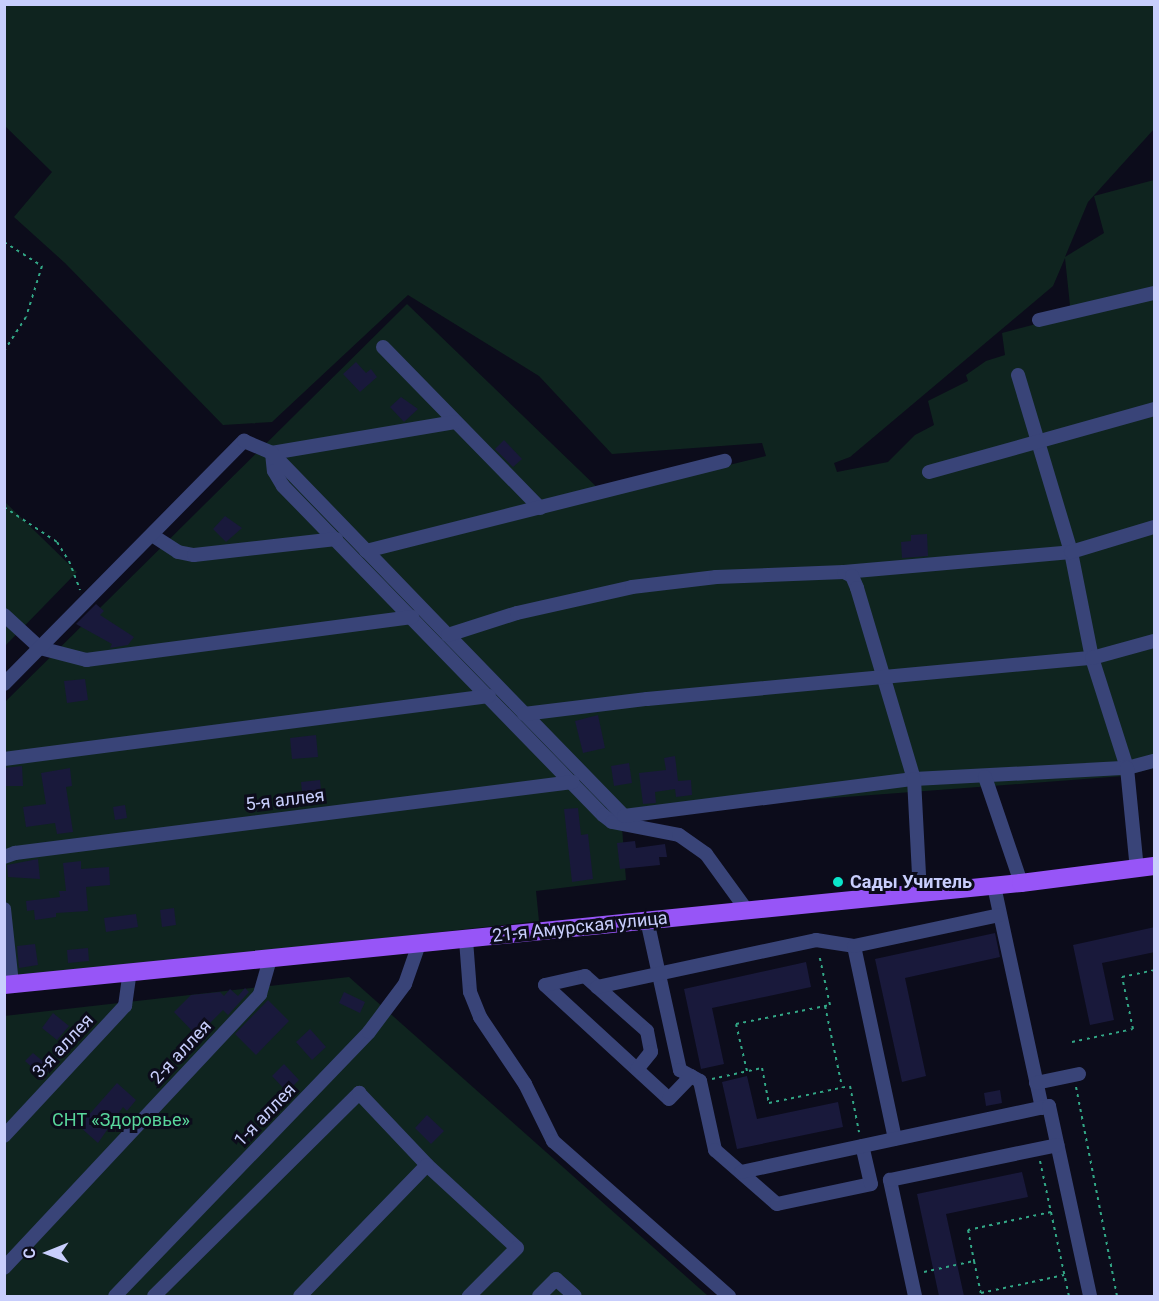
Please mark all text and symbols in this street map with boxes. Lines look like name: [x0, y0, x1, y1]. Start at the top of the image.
street label: 5-я аллея: [244, 784, 326, 816]
place label: Сады Учитель: [850, 871, 972, 893]
marker: Сады Учитель: [831, 875, 845, 889]
street label: 21-я Амурская улица: [491, 907, 669, 947]
street label: 3-я аллея: [28, 1010, 98, 1082]
street label: 2-я аллея: [146, 1016, 216, 1088]
street label: 1-я аллея: [230, 1079, 300, 1151]
park label: СНТ «Здоровье»: [52, 1109, 190, 1131]
north arrow: [18, 1223, 78, 1283]
text: С: [20, 1248, 39, 1259]

